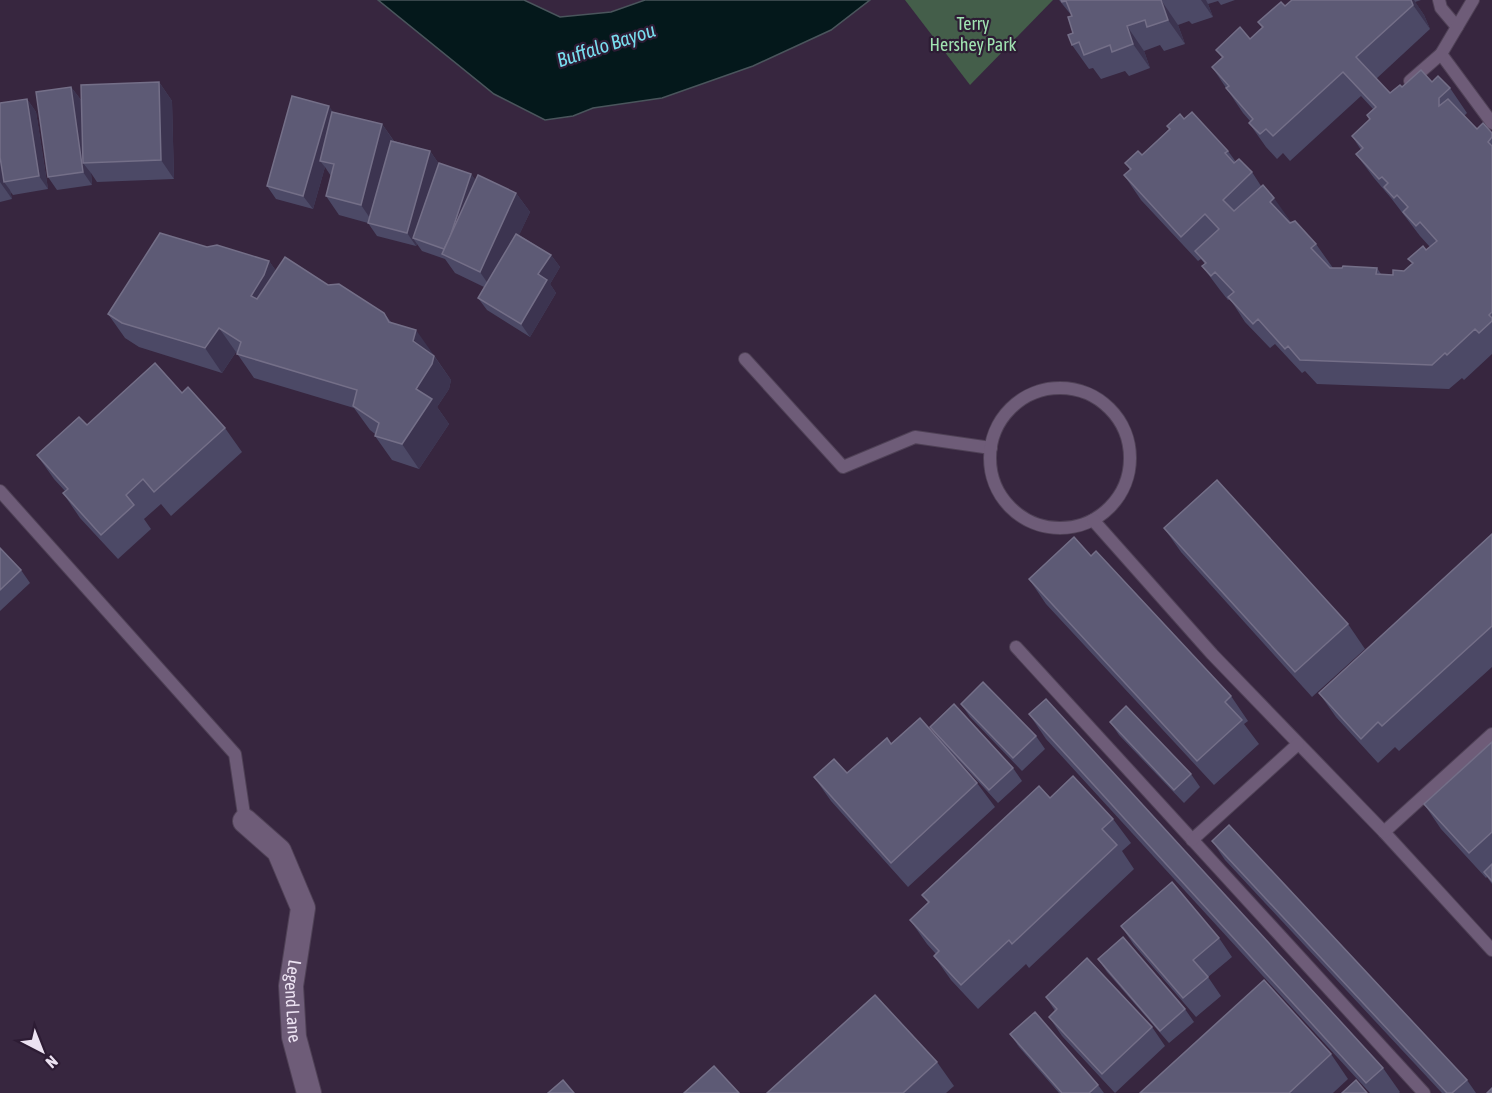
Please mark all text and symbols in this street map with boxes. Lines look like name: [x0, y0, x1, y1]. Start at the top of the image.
park label: Terry Hershey Park: [930, 13, 1017, 55]
water label: Buffalo Bayou: [554, 18, 658, 71]
street label: Legend Lane: [281, 958, 306, 1045]
north arrow: [12, 1021, 72, 1081]
text: N: [43, 1052, 62, 1072]

